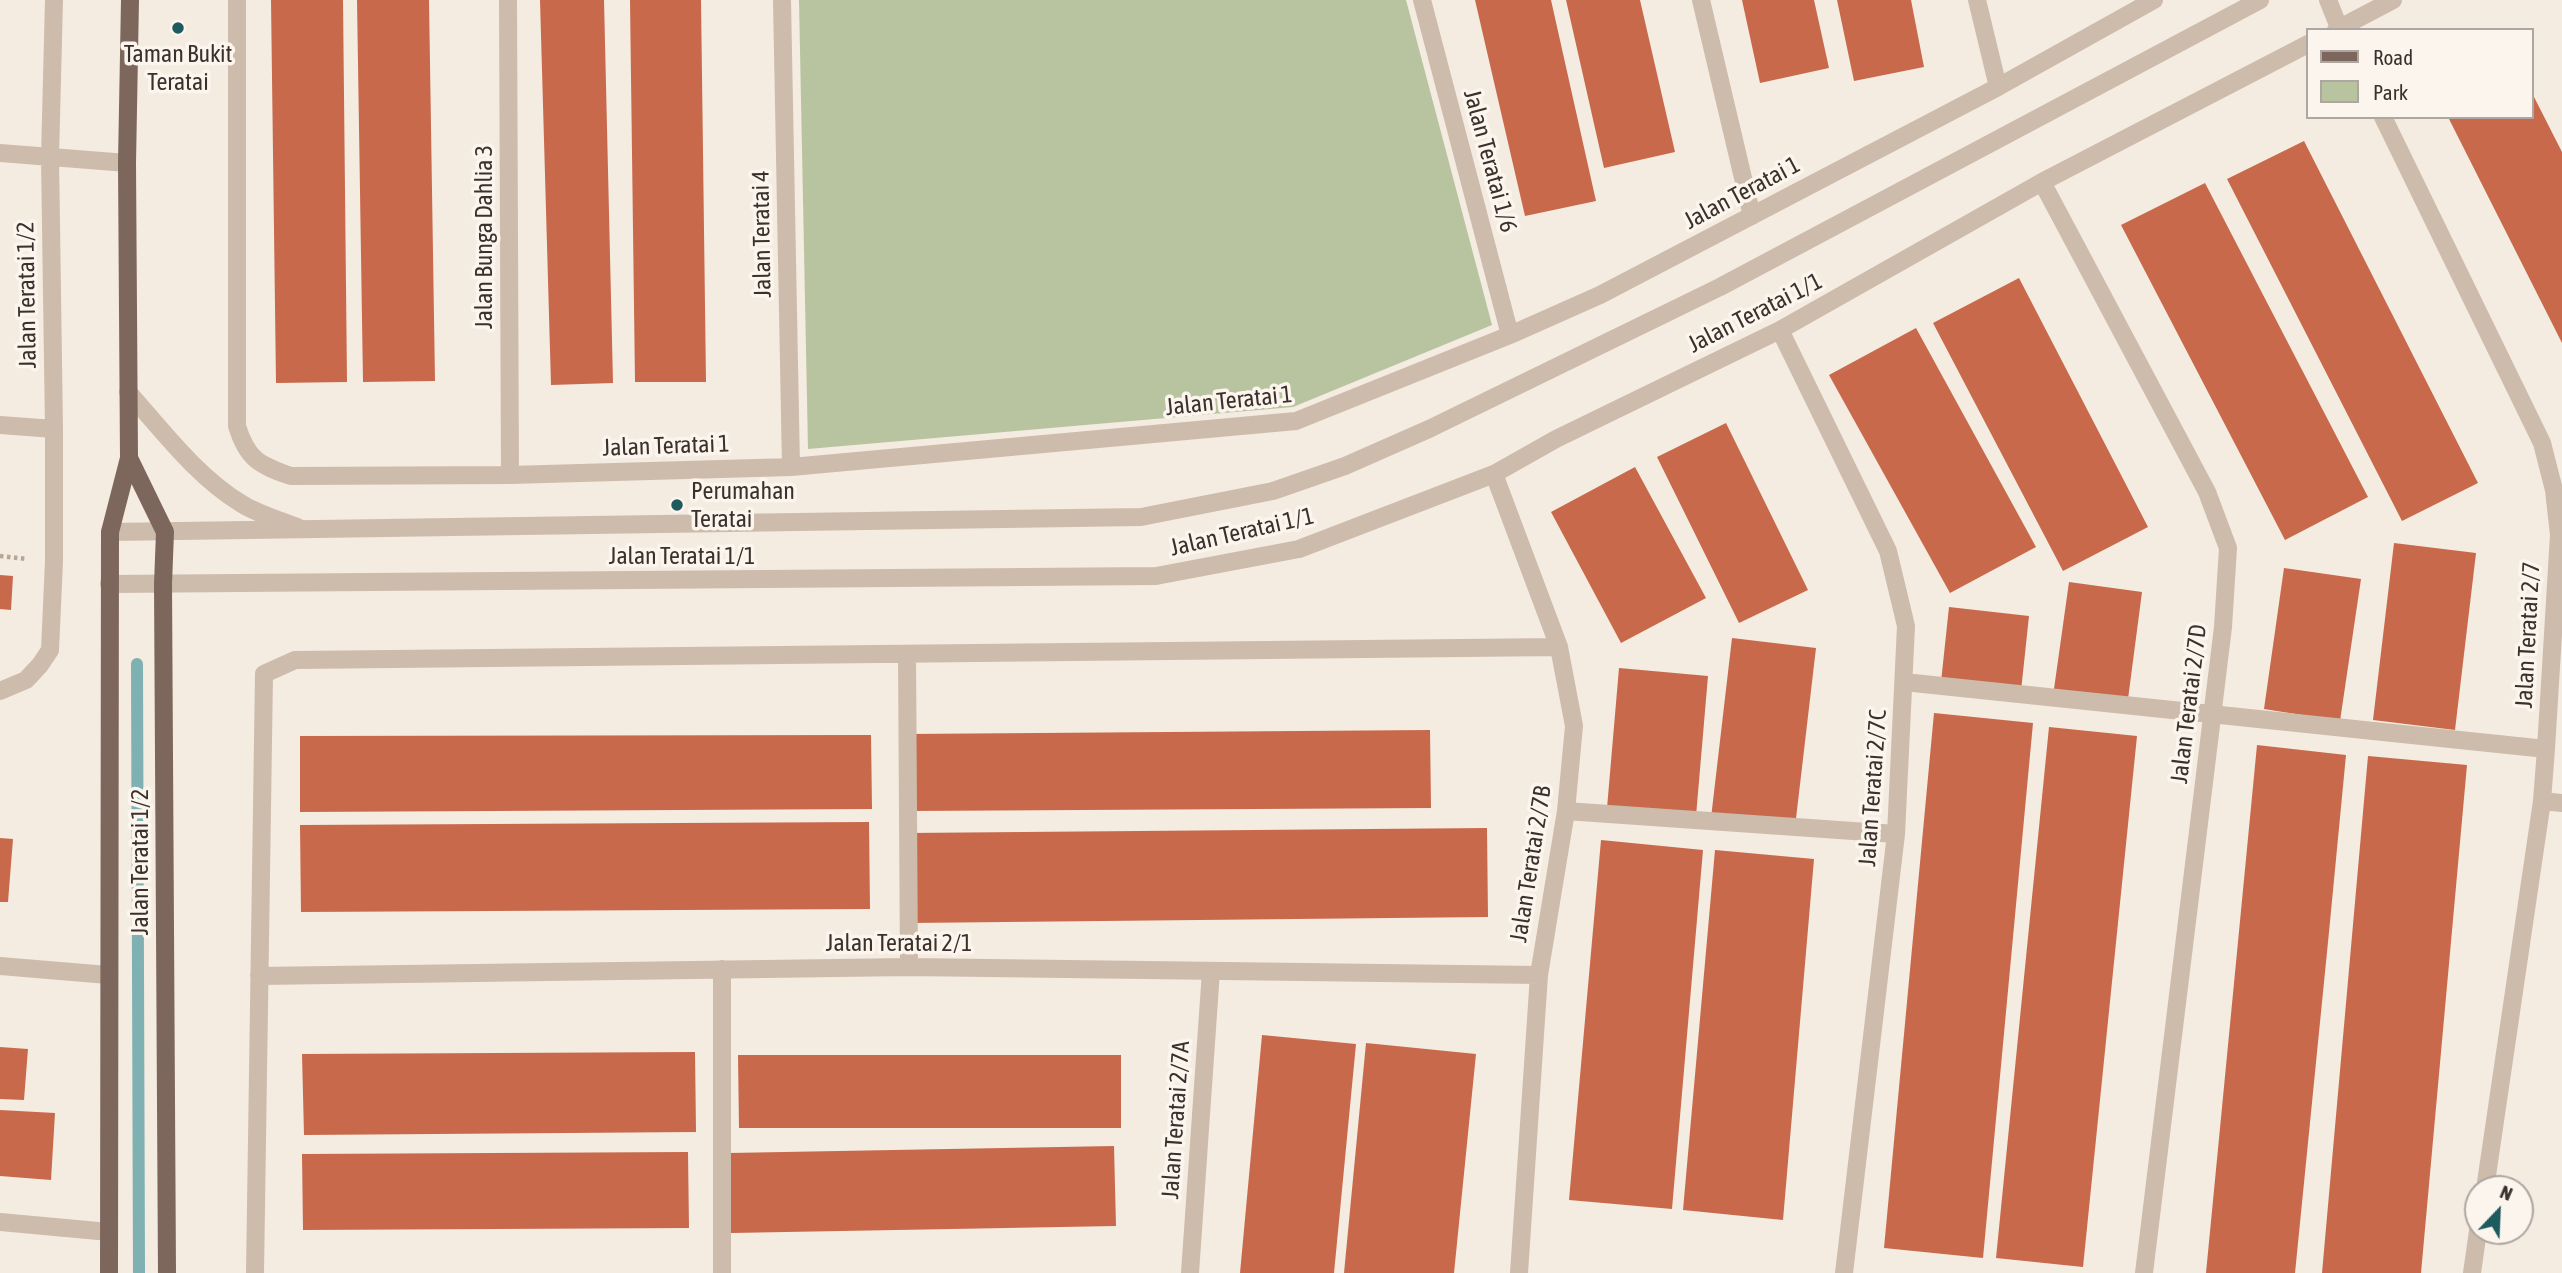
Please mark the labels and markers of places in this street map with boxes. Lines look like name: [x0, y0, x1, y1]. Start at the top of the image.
marker: Taman Bukit Teratai: [170, 20, 186, 36]
place label: Taman Bukit Teratai: [124, 40, 232, 96]
place label: Perumahan Teratai: [691, 477, 795, 533]
marker: Perumahan Teratai: [669, 497, 685, 513]

